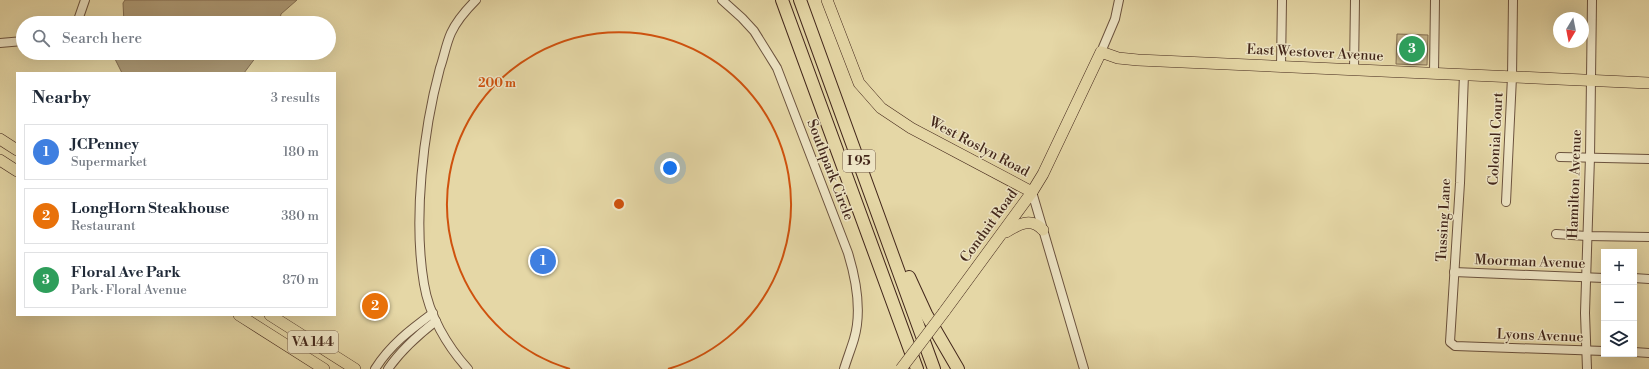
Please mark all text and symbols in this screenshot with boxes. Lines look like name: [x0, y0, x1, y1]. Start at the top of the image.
north arrow: [1553, 12, 1589, 48]
search box: [16, 16, 336, 60]
icon: search: [30, 27, 52, 49]
text: Search here: [62, 29, 142, 48]
pin: 3: [1399, 34, 1425, 64]
street label: East Westover Avenue: [1246, 40, 1384, 66]
text: 200 m: [478, 76, 516, 91]
text: Nearby: [32, 87, 91, 109]
text: 3 results: [271, 90, 320, 106]
street label: Colonial Court: [1485, 92, 1507, 186]
street label: West Roslyn Road: [925, 112, 1032, 181]
street label: Southpark Circle: [802, 117, 858, 223]
street label: Hamilton Avenue: [1564, 129, 1586, 239]
text: JCPenney: [71, 135, 139, 154]
text: 1: [43, 144, 49, 160]
text: 180 m: [283, 144, 319, 160]
road number: I 95: [843, 150, 875, 172]
text: Supermarket: [71, 154, 147, 170]
your location: [660, 158, 680, 178]
street label: Tussing Lane: [1433, 178, 1455, 262]
street label: Conduit Road: [956, 186, 1022, 266]
centre of rings: [612, 197, 626, 211]
text: LongHorn Steakhouse: [71, 199, 229, 218]
text: 2: [42, 208, 50, 224]
text: 380 m: [281, 208, 319, 224]
text: Restaurant: [71, 218, 136, 234]
pin: 1: [530, 246, 556, 276]
map controls: [1601, 249, 1637, 357]
button: +: [1601, 249, 1637, 285]
street label: Moorman Avenue: [1474, 251, 1586, 273]
text: Floral Ave Park: [71, 263, 181, 282]
text: 3: [42, 272, 50, 288]
text: 870 m: [282, 272, 319, 288]
text: Park · Floral Avenue: [71, 282, 187, 298]
button: −: [1601, 285, 1637, 321]
pin: 2: [362, 291, 388, 321]
button: layers: [1601, 321, 1637, 357]
street label: Lyons Avenue: [1496, 325, 1584, 347]
road number: VA 144: [288, 331, 338, 353]

